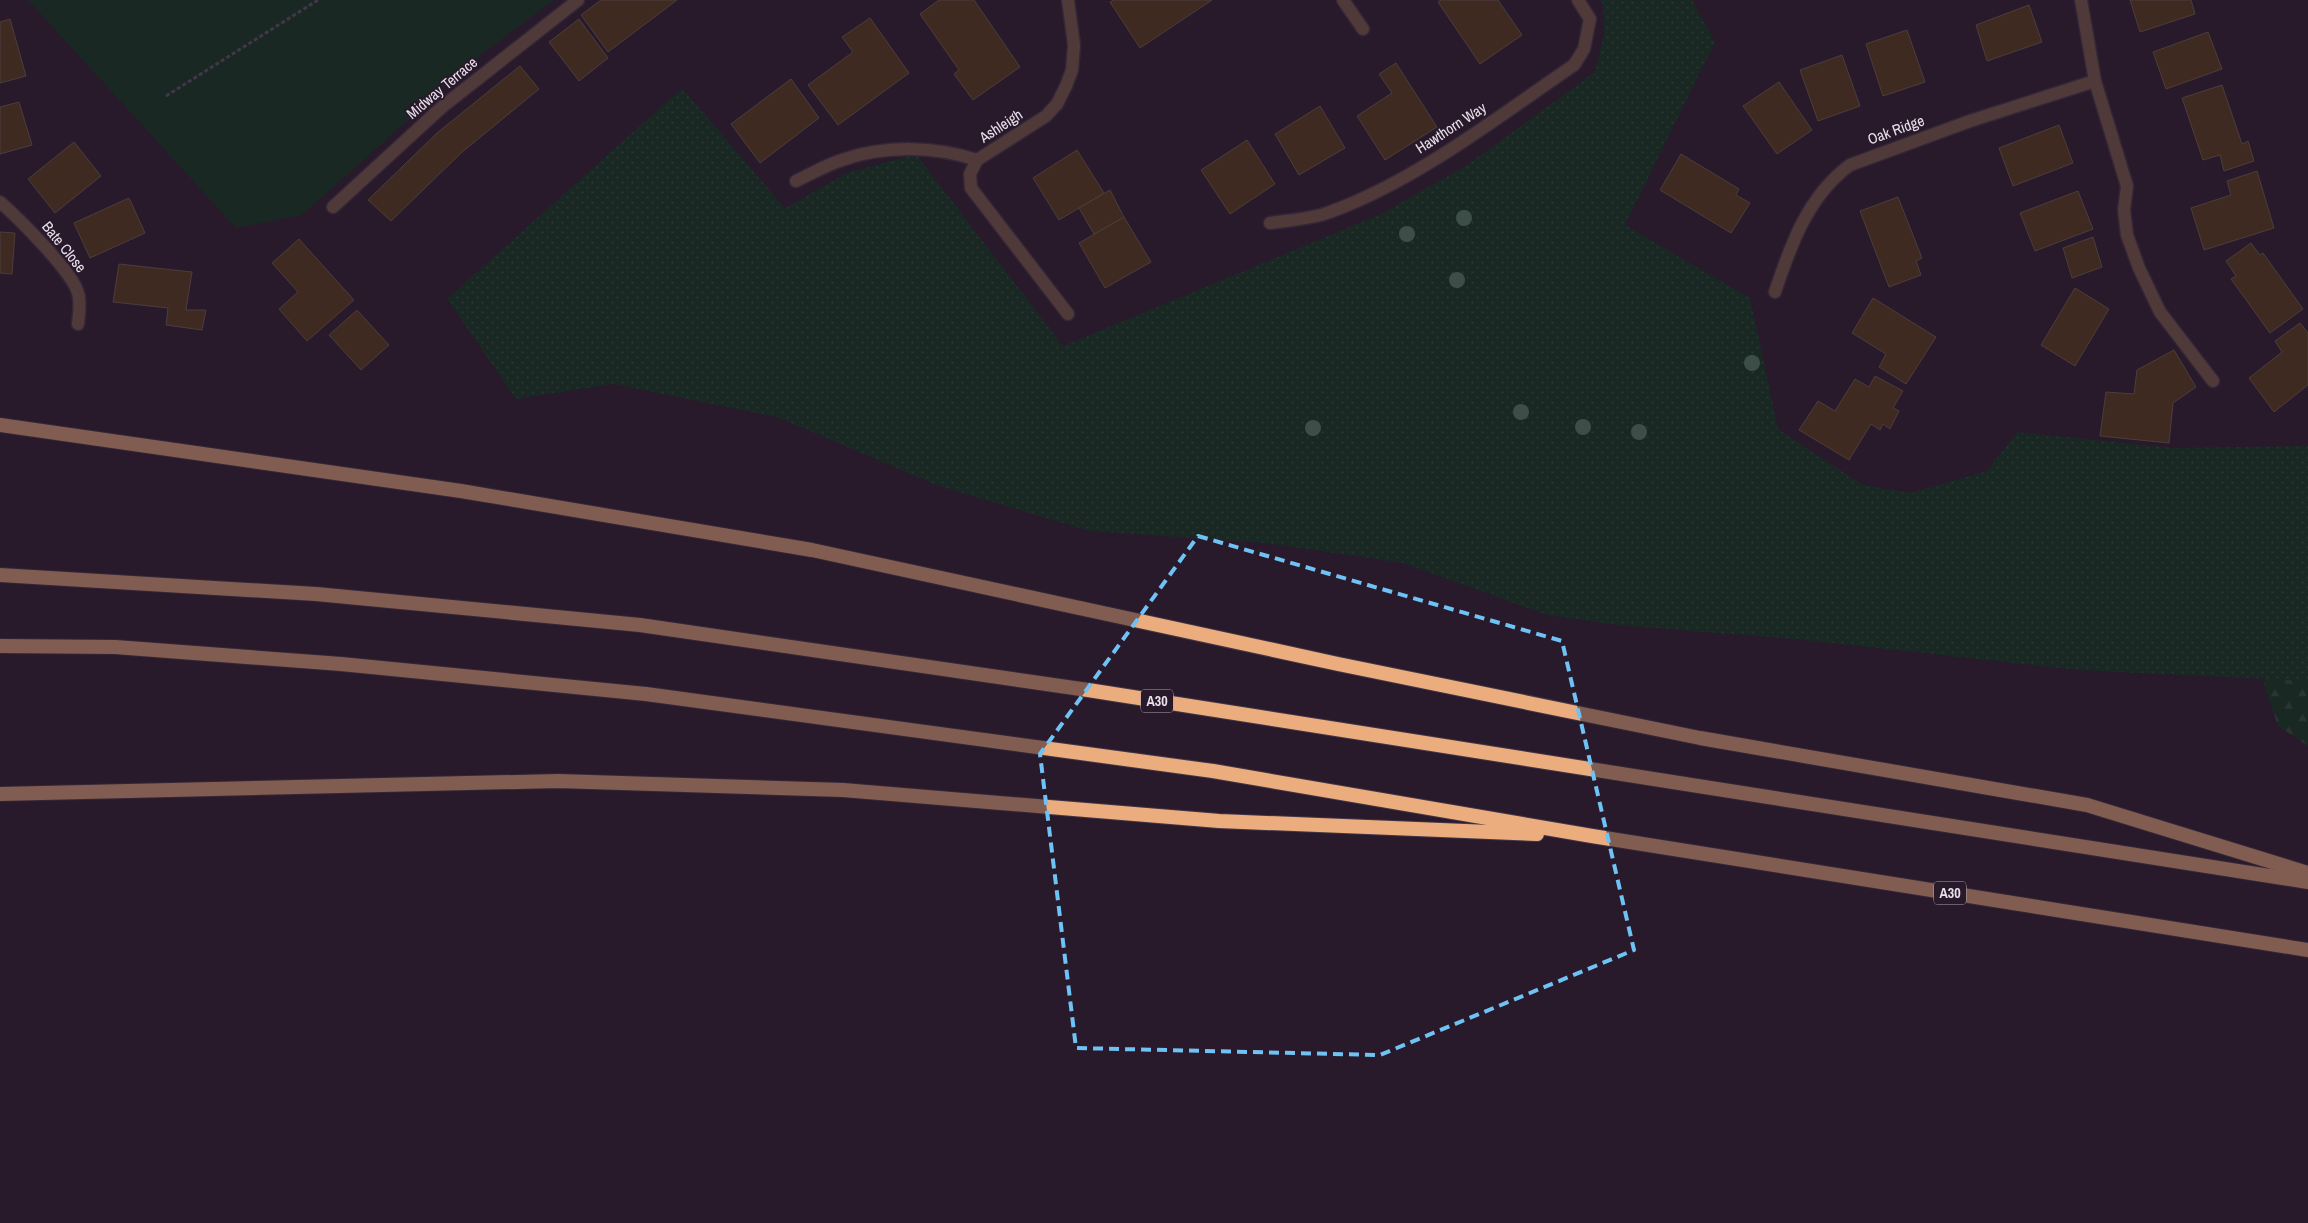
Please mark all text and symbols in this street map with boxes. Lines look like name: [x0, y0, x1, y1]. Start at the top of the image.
street label: Midway Terrace: [402, 52, 482, 123]
street label: Hawthorn Way: [1411, 96, 1491, 158]
street label: Ashleigh: [974, 104, 1027, 148]
street label: Oak Ridge: [1865, 110, 1927, 149]
street label: Bate Close: [37, 217, 92, 277]
road number: A30: [1141, 689, 1173, 712]
road number: A30: [1934, 881, 1966, 904]

